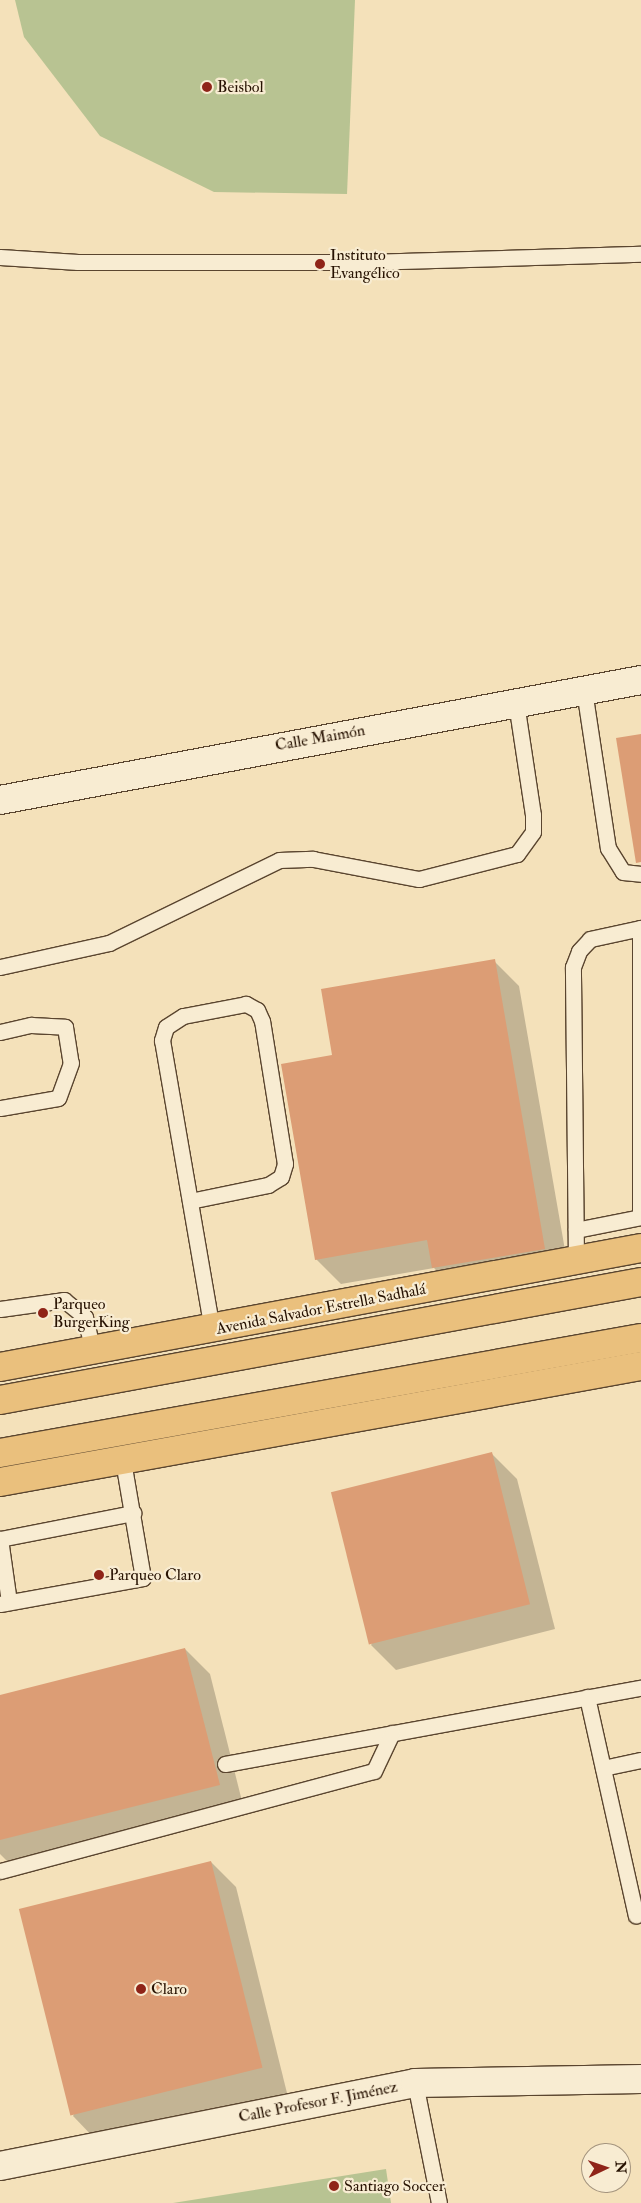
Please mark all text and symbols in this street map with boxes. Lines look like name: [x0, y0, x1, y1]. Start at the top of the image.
place label: Beisbol: [217, 77, 263, 97]
marker: Beisbol: [201, 81, 213, 93]
place label: Instituto Evangélico: [330, 245, 400, 283]
marker: Instituto Evangélico: [314, 258, 326, 270]
street label: Calle Maimón: [274, 721, 366, 755]
street label: Avenida Salvador Estrella Sadhalá: [215, 1279, 427, 1339]
place label: Parqueo BurgerKing: [53, 1294, 130, 1332]
marker: Parqueo BurgerKing: [37, 1307, 49, 1319]
place label: Parqueo Claro: [109, 1565, 201, 1585]
marker: Parqueo Claro: [93, 1569, 105, 1581]
place label: Claro: [151, 1979, 187, 1999]
marker: Claro: [135, 1983, 147, 1995]
street label: Calle Profesor F. Jiménez: [237, 2077, 399, 2127]
north arrow: [581, 2143, 631, 2193]
text: N: [612, 2161, 629, 2174]
place label: Santiago Soccer: [344, 2176, 445, 2196]
marker: Santiago Soccer: [328, 2180, 340, 2192]

